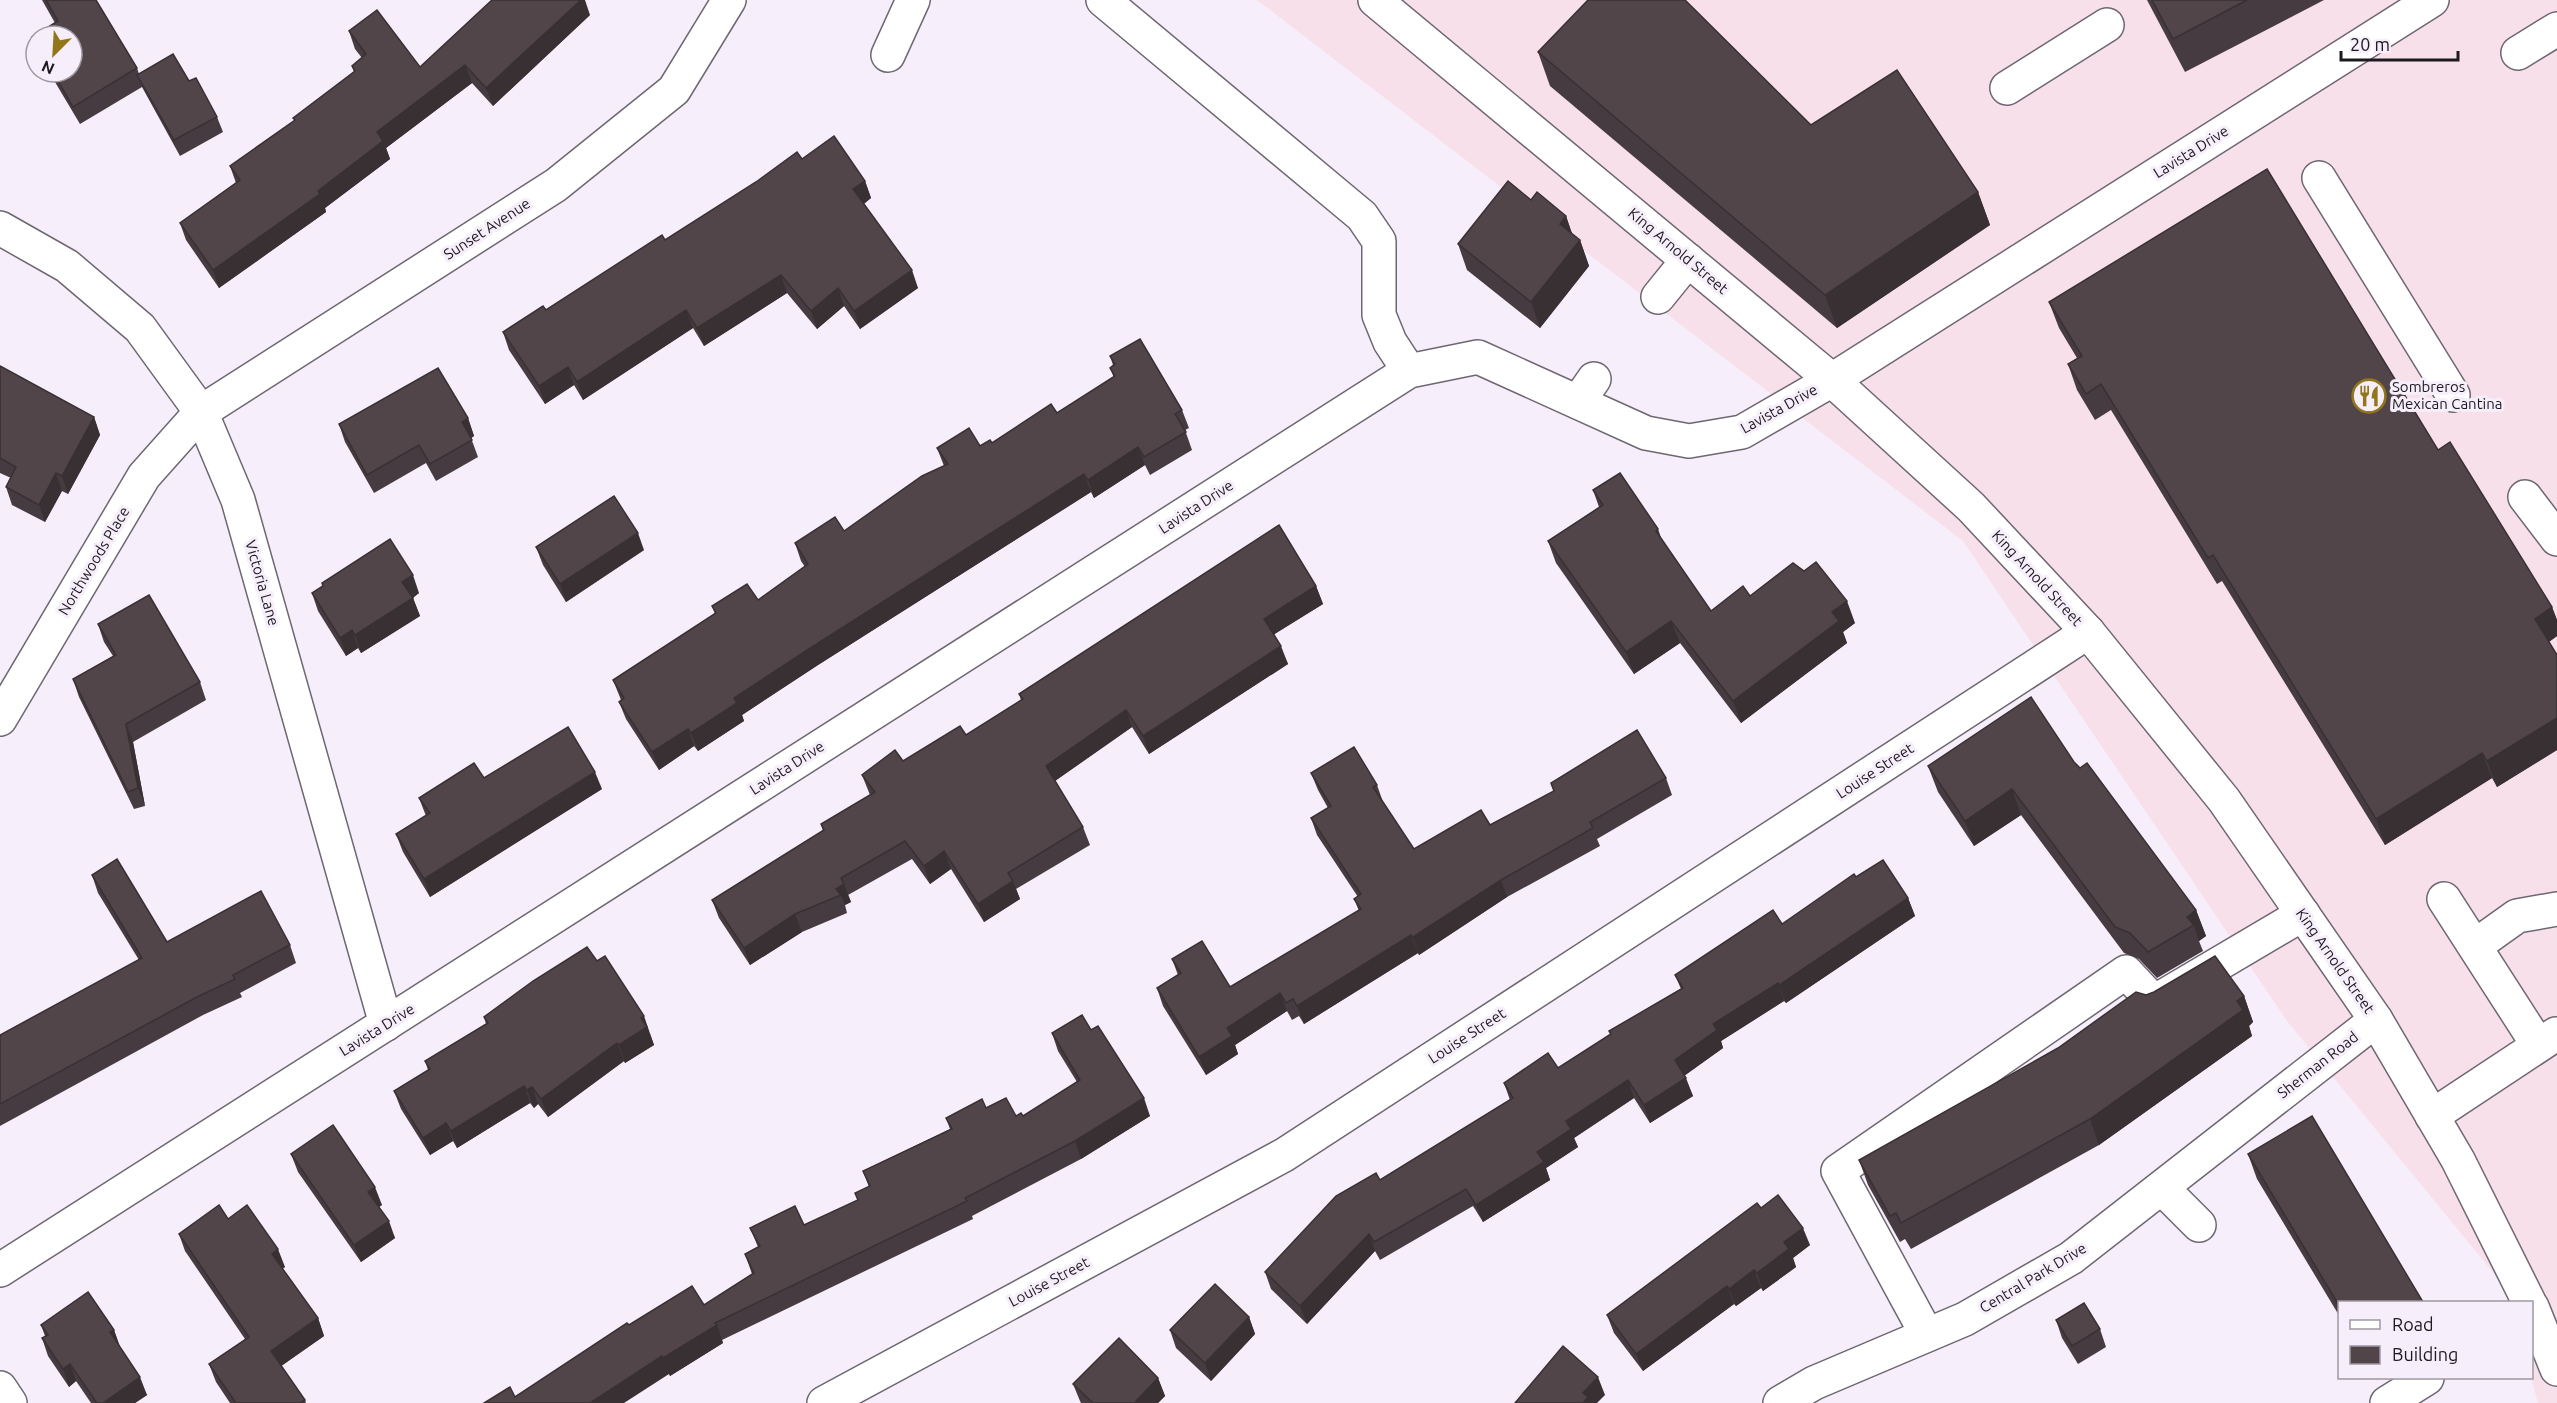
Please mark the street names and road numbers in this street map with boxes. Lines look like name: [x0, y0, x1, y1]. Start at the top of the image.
street label: Lavista Drive: [2150, 122, 2231, 181]
street label: Sunset Avenue: [440, 194, 533, 263]
street label: King Arnold Street: [1625, 204, 1732, 297]
street label: Lavista Drive: [1737, 380, 1820, 437]
street label: Lavista Drive: [1155, 476, 1236, 537]
street label: Northwoods Place: [55, 503, 133, 618]
street label: King Arnold Street: [1989, 526, 2086, 629]
street label: Victoria Lane: [242, 538, 283, 627]
street label: Lavista Drive: [746, 737, 827, 798]
street label: Louise Street: [1833, 739, 1917, 802]
street label: King Arnold Street: [2293, 905, 2378, 1017]
street label: Lavista Drive: [336, 1000, 417, 1059]
street label: Louise Street: [1425, 1004, 1509, 1067]
street label: Sherman Road: [2274, 1028, 2361, 1101]
street label: Central Park Drive: [1976, 1239, 2089, 1316]
street label: Louise Street: [1006, 1253, 1092, 1310]

